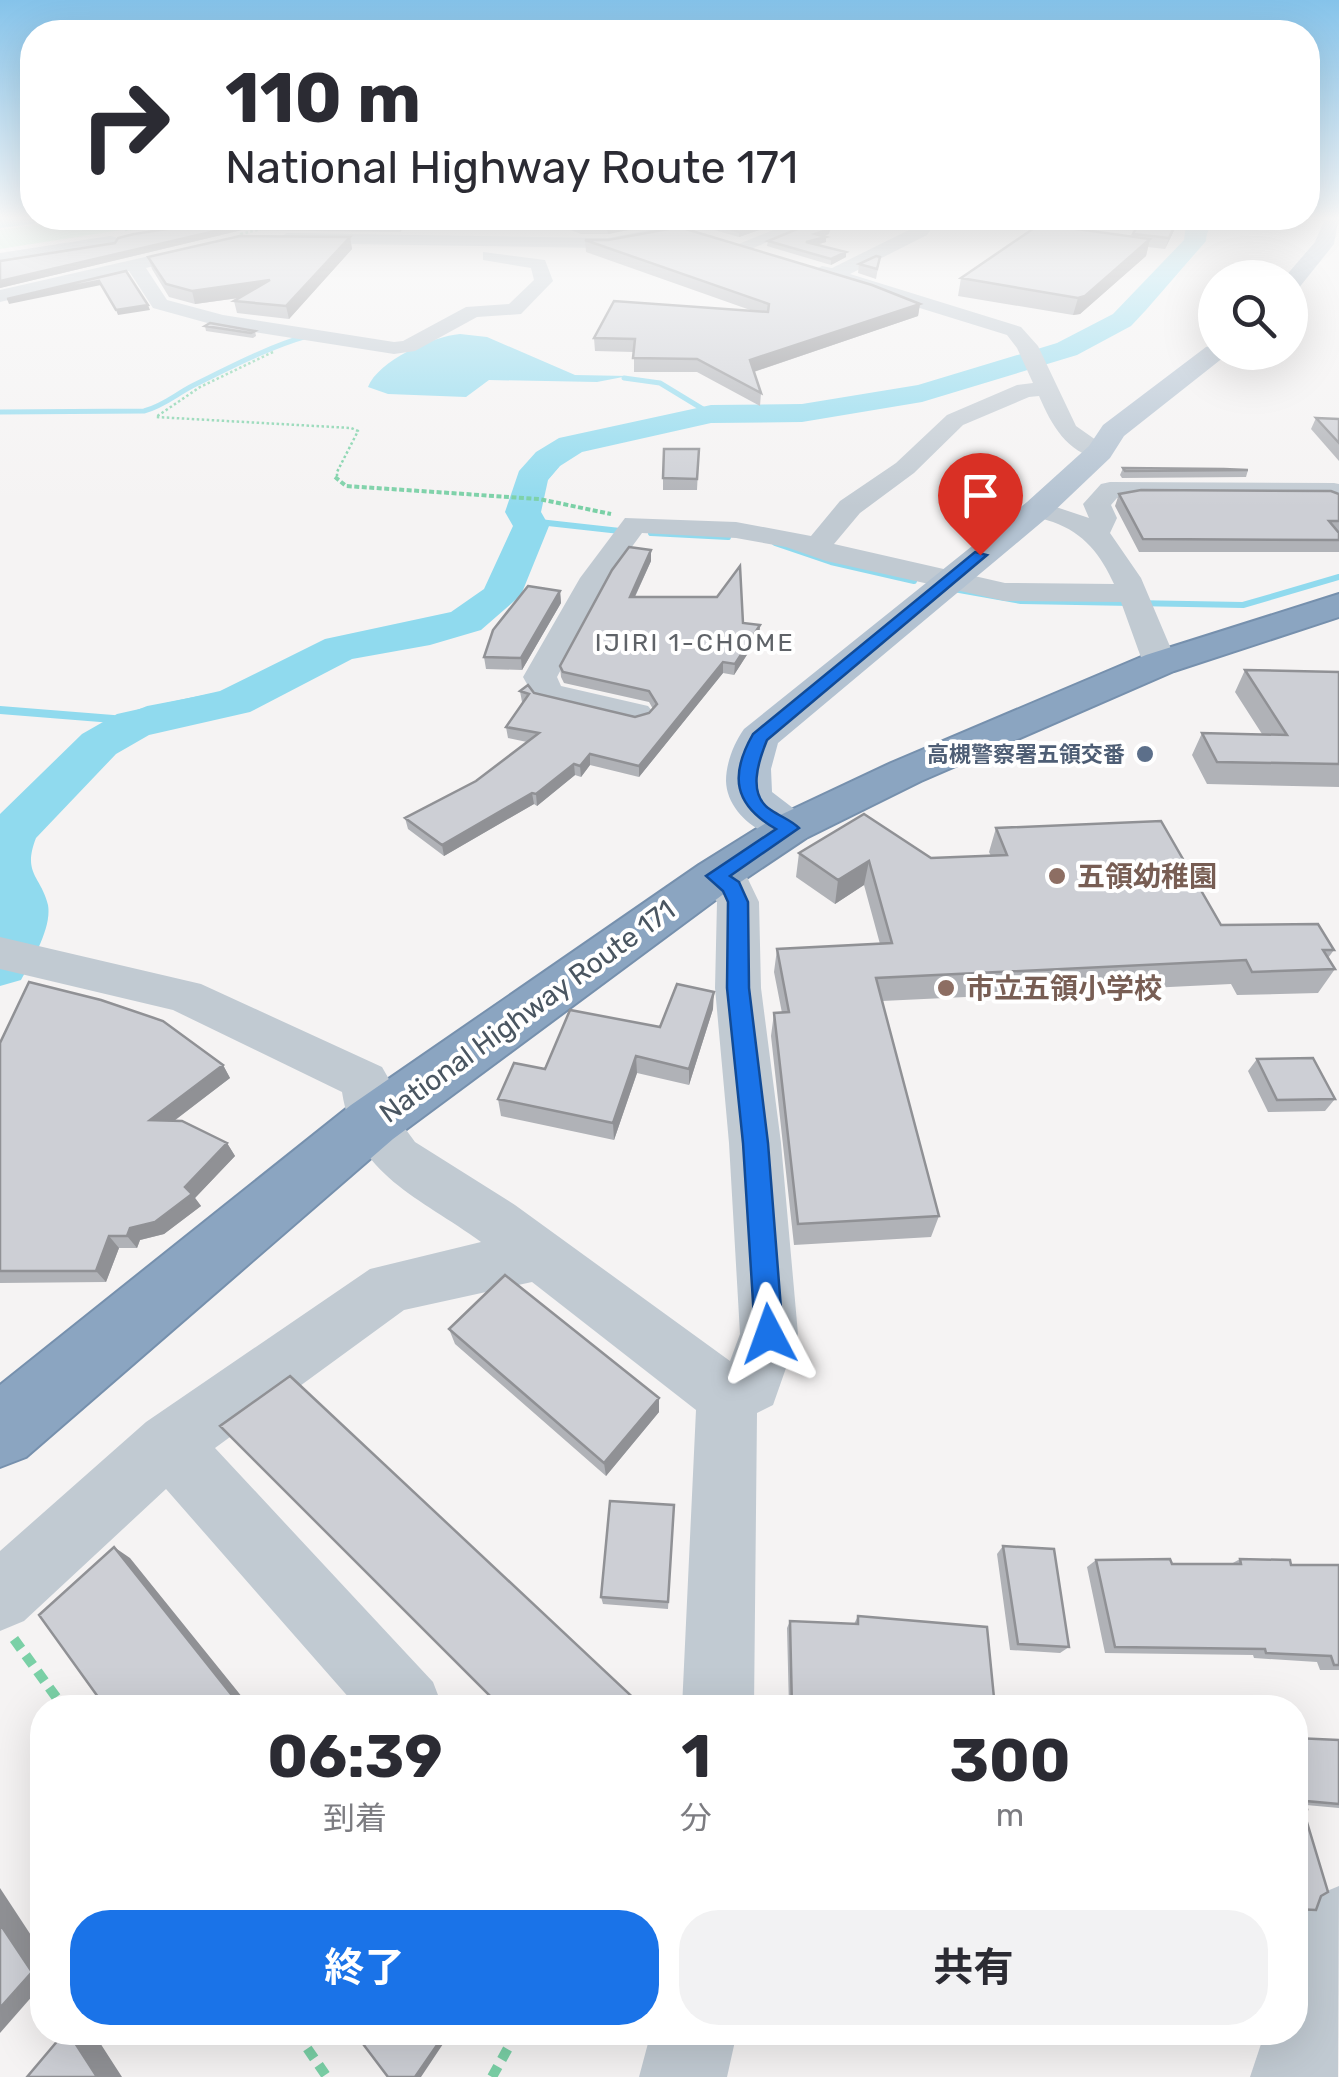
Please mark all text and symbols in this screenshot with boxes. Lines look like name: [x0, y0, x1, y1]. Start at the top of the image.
text: 110 m: [225, 57, 421, 140]
icon: right: [60, 60, 190, 190]
text: National Highway Route 171: [225, 141, 798, 194]
map controls: [1198, 260, 1308, 370]
button: search: [1198, 260, 1308, 370]
pin: [938, 453, 1023, 556]
icon: arrive: [953, 468, 1008, 523]
district label: IJIRI 1-CHOME: [595, 628, 795, 657]
place label: 高槻警察署五領交番: [927, 741, 1125, 768]
marker: 高槻警察署五領交番: [1134, 743, 1156, 765]
place label: 五領幼稚園: [1077, 860, 1217, 893]
marker: 五領幼稚園: [1046, 865, 1068, 887]
street label: National Highway Route 171: [373, 893, 681, 1130]
place label: 市立五領小学校: [966, 972, 1162, 1005]
marker: 市立五領小学校: [935, 977, 957, 999]
position arrow: [717, 1282, 821, 1386]
text: 06:39: [267, 1721, 443, 1792]
text: 1: [681, 1721, 711, 1792]
text: 300: [949, 1725, 1071, 1796]
text: m: [996, 1796, 1024, 1834]
text: 到着: [323, 1799, 387, 1837]
text: 分: [680, 1799, 712, 1837]
button: 終了: [70, 1910, 659, 2025]
button: 共有: [679, 1910, 1268, 2025]

